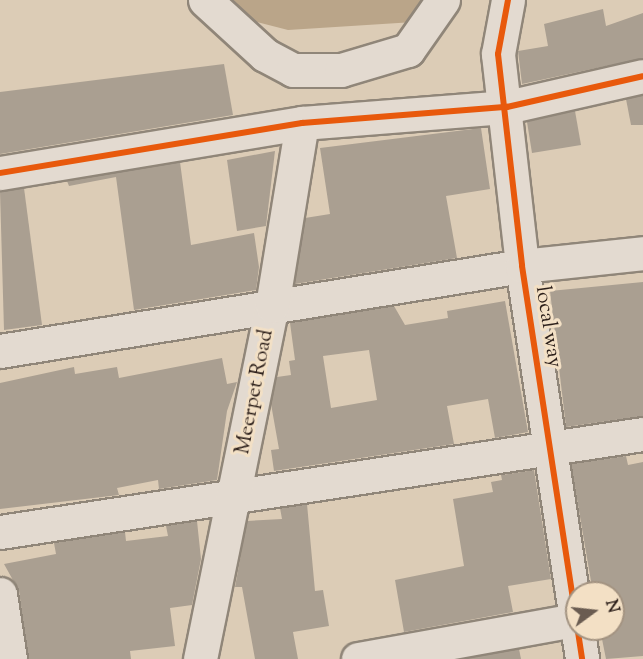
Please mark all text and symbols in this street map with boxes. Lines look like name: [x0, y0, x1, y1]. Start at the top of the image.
street label: local way: [529, 284, 567, 370]
street label: Meerpet Road: [231, 327, 279, 457]
north arrow: [565, 581, 625, 641]
text: N: [598, 598, 624, 616]

